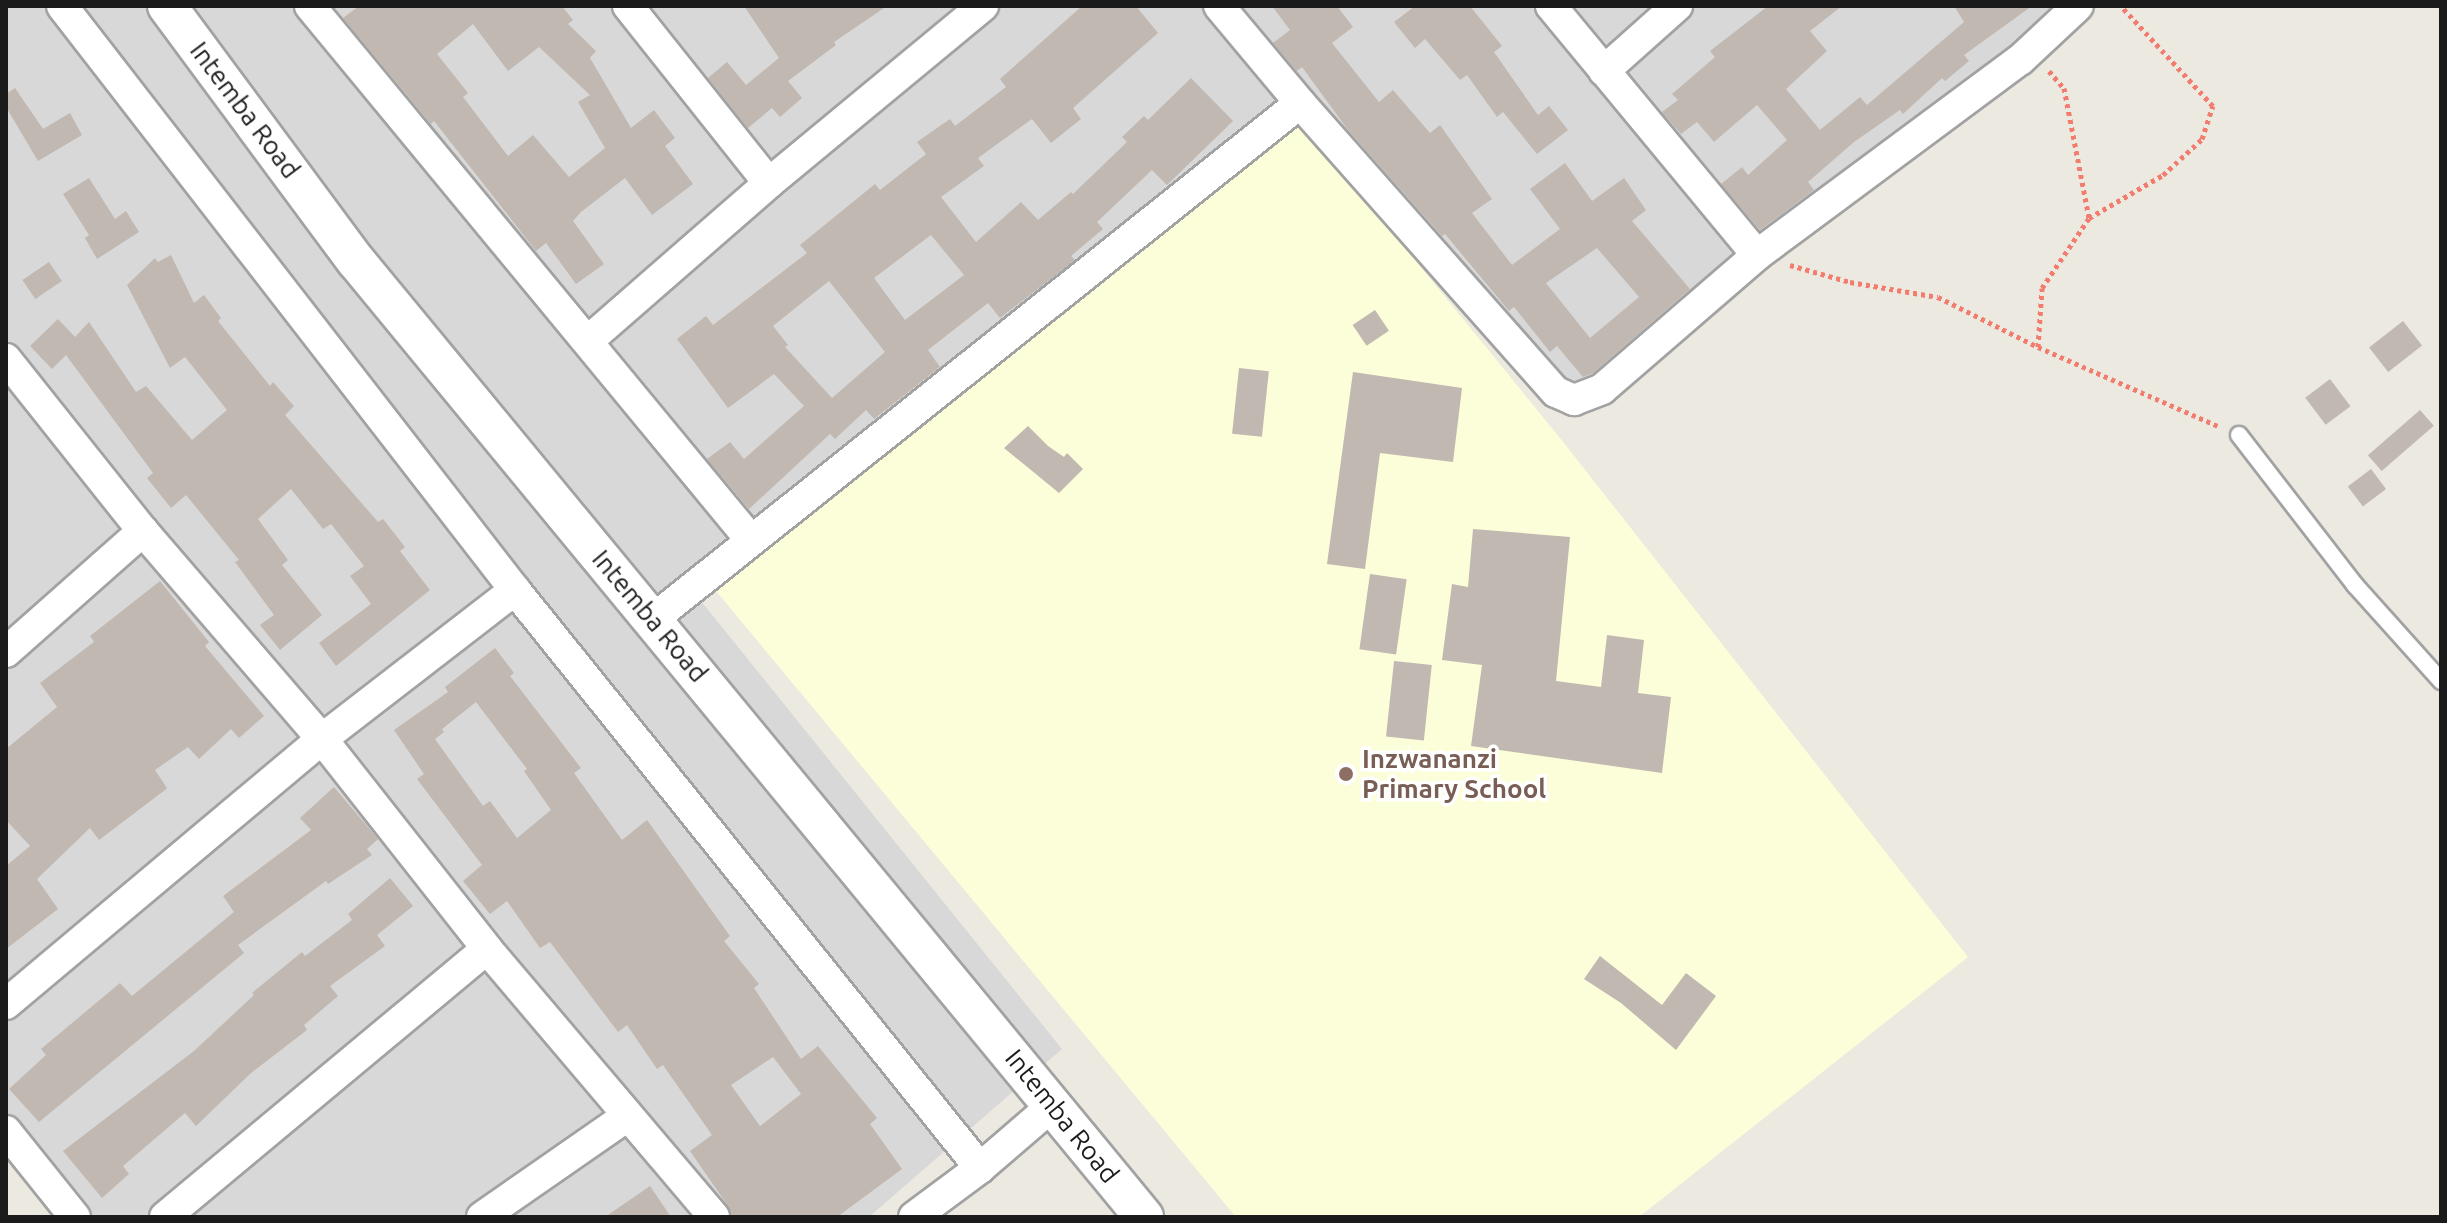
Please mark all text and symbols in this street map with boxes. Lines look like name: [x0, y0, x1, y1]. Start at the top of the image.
street label: Intemba Road: [184, 36, 306, 184]
street label: Intemba Road: [586, 544, 714, 688]
place label: Inzwananzi Primary School: [1362, 743, 1546, 804]
marker: Inzwananzi Primary School: [1337, 765, 1355, 783]
street label: Intemba Road: [999, 1043, 1125, 1189]

